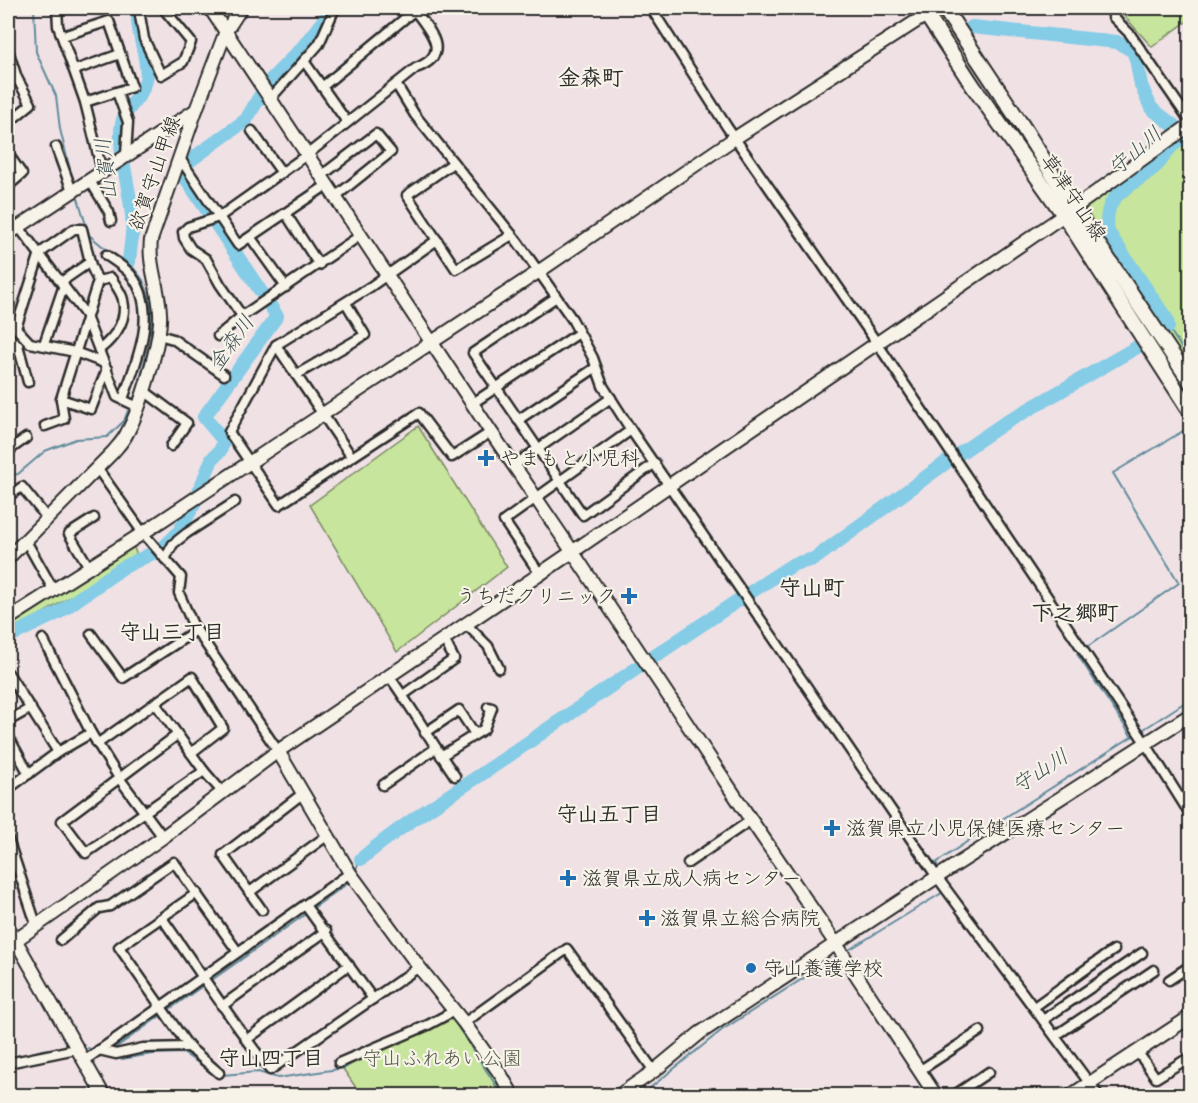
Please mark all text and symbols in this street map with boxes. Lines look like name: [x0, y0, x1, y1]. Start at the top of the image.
district label: 金森町: [558, 59, 624, 92]
street label: 欲賀守山甲線: [119, 111, 187, 234]
water label: 守山川: [1099, 117, 1168, 182]
water label: 山賀川: [84, 136, 124, 202]
street label: 草津守山線: [1034, 147, 1115, 246]
water label: 金森川: [198, 307, 261, 377]
place label: やまもと小児科: [500, 442, 640, 472]
marker: やまもと小児科: [477, 449, 495, 467]
district label: 守山町: [779, 569, 845, 602]
place label: うちだクリニック: [456, 580, 616, 610]
marker: うちだクリニック: [620, 587, 638, 605]
district label: 下之郷町: [1031, 594, 1119, 627]
district label: 守山三丁目: [120, 614, 225, 646]
water label: 守山川: [1004, 739, 1074, 800]
district label: 守山五丁目: [557, 796, 662, 828]
place label: 滋賀県立小児保健医療センター: [846, 812, 1125, 842]
marker: 滋賀県立小児保健医療センター: [823, 819, 841, 837]
place label: 滋賀県立成人病センター: [582, 862, 801, 892]
marker: 滋賀県立成人病センター: [559, 869, 577, 887]
place label: 滋賀県立総合病院: [660, 902, 820, 932]
marker: 滋賀県立総合病院: [638, 909, 656, 927]
place label: 守山養護学校: [763, 952, 883, 982]
marker: 守山養護学校: [744, 961, 758, 975]
district label: 守山四丁目: [219, 1040, 324, 1072]
park label: 守山ふれあい公園: [362, 1042, 522, 1072]

